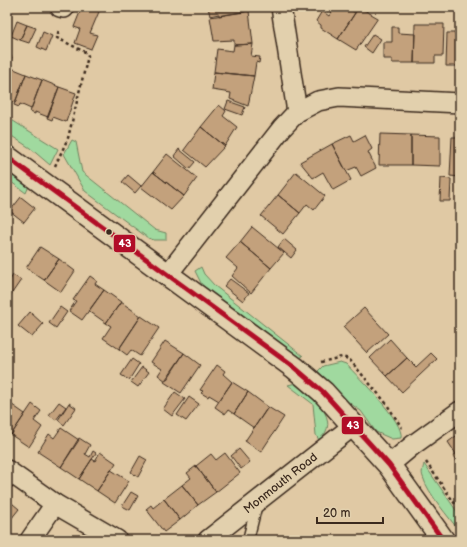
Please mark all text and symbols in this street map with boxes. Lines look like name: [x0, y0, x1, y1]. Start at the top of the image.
unlabelled marker: [104, 227, 114, 237]
line badge: 43: [113, 234, 136, 253]
text: 43: [119, 237, 132, 250]
line badge: 43: [341, 416, 364, 435]
text: 43: [347, 419, 360, 432]
street label: Monmouth Road: [241, 450, 321, 517]
scale bar: [317, 499, 383, 525]
text: 20 m: [323, 506, 350, 521]

